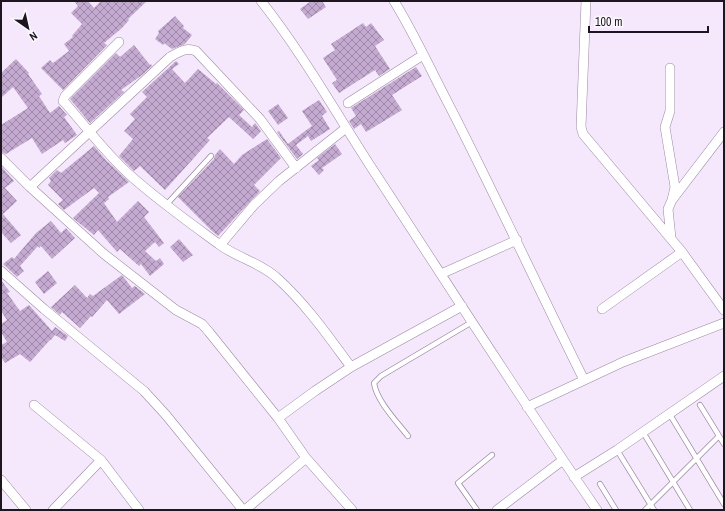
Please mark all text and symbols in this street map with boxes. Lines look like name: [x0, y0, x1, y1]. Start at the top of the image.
north arrow: [8, 8, 48, 48]
scale bar: [589, 8, 708, 34]
text: 100 m: [595, 14, 622, 30]
text: N: [27, 29, 40, 44]

